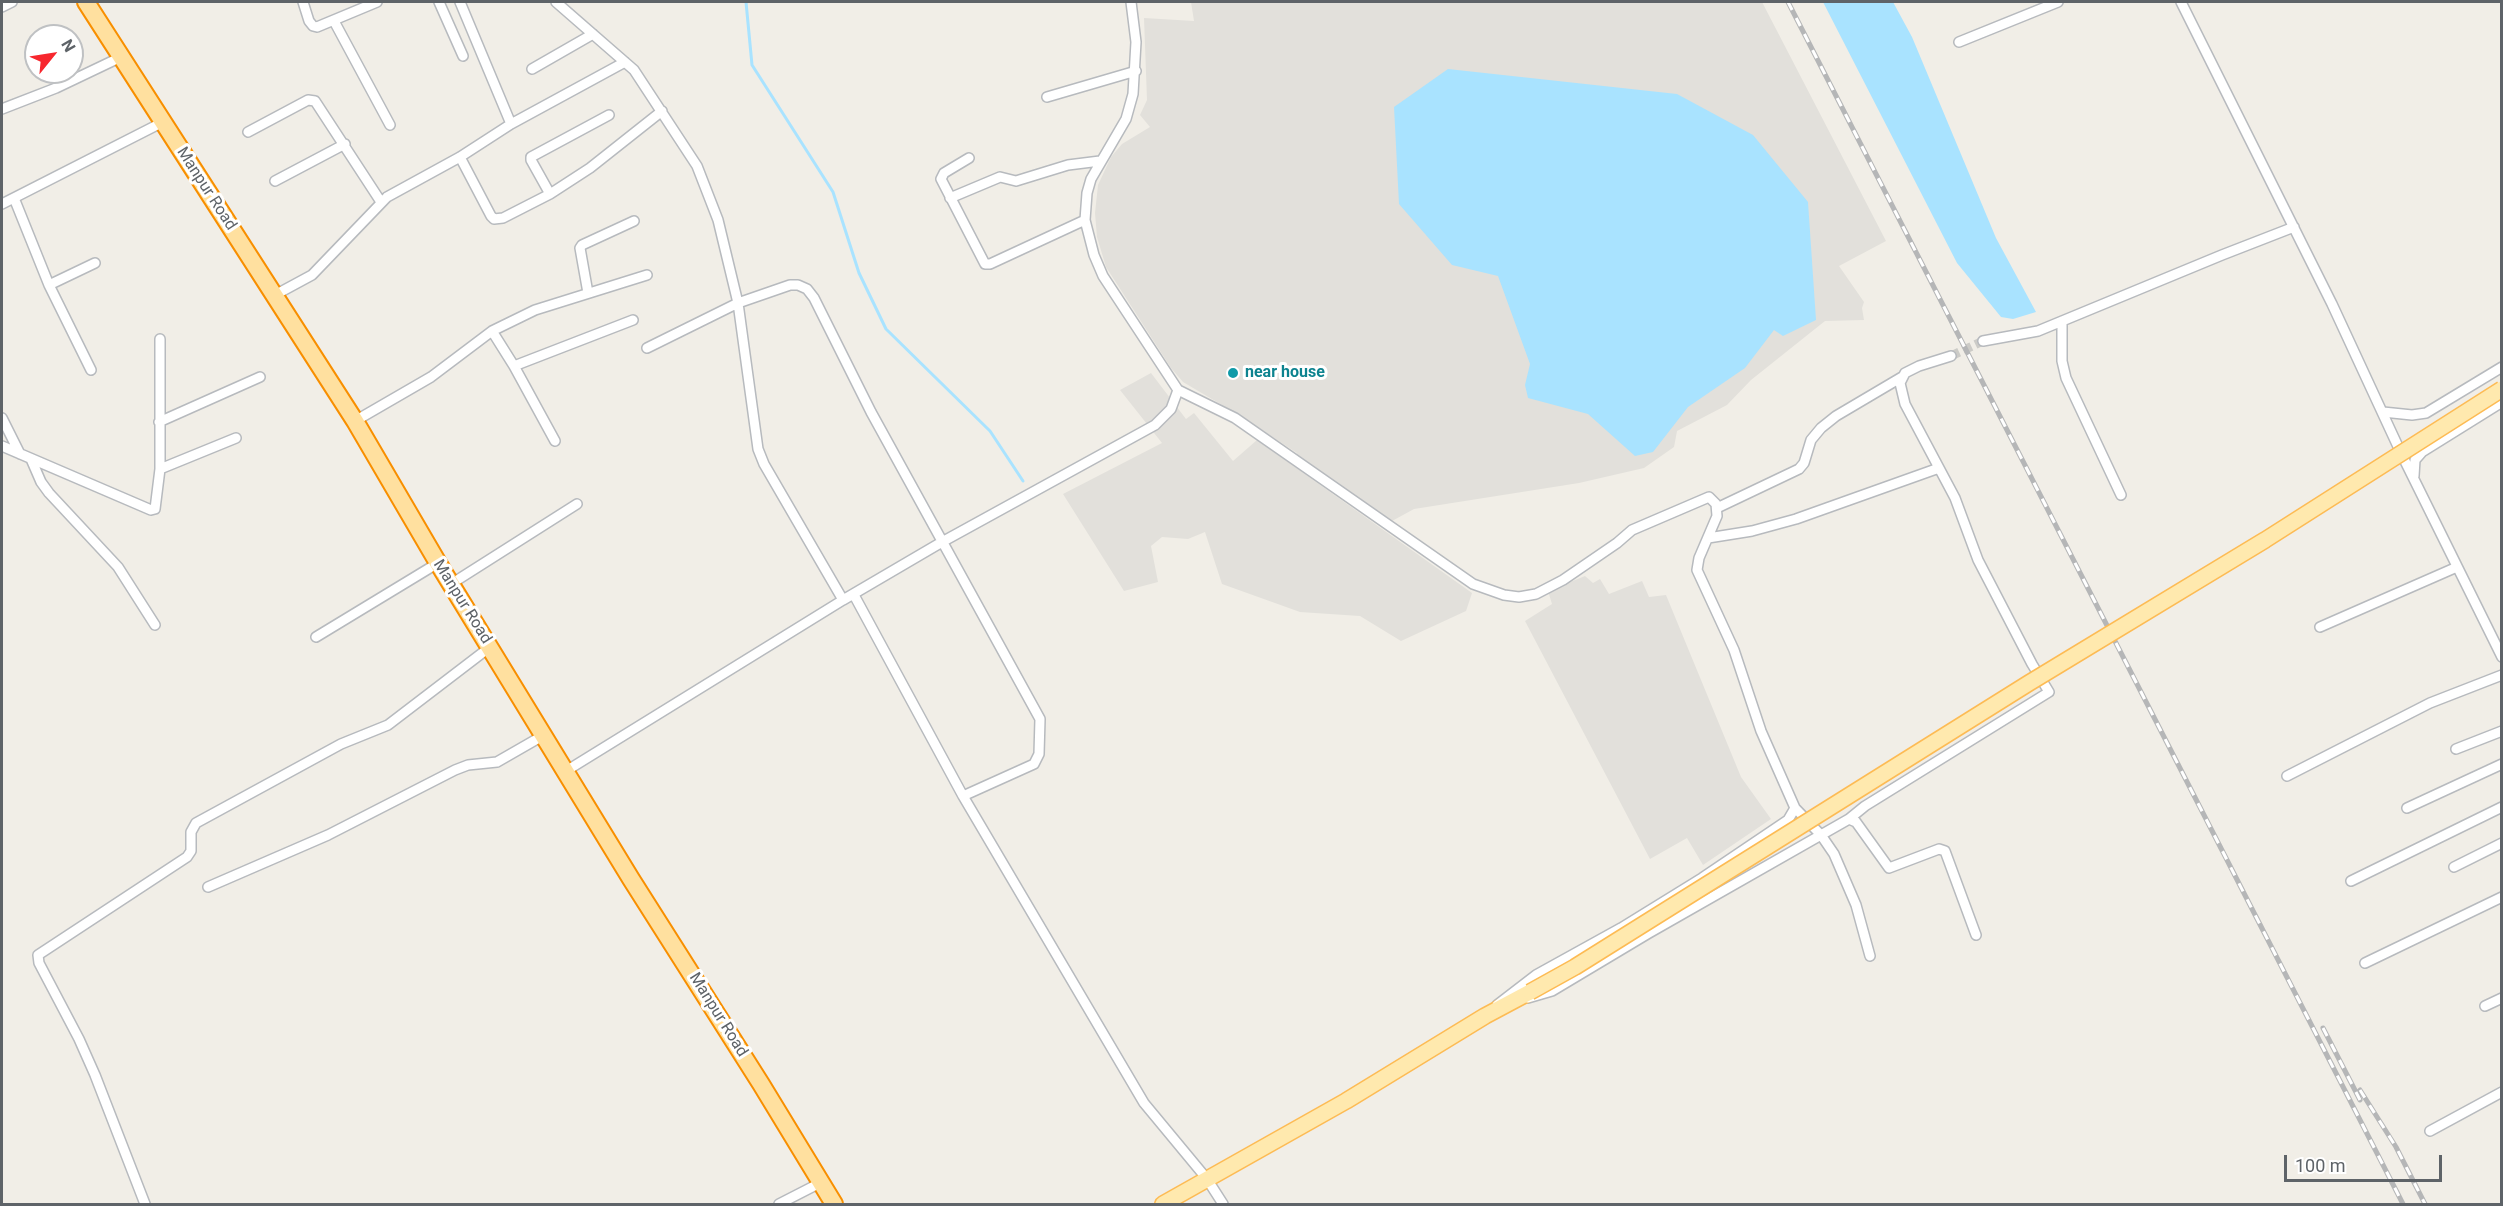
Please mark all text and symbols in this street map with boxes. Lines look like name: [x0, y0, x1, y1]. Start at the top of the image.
north arrow: [24, 24, 84, 84]
text: N: [57, 36, 79, 55]
street label: Manpur Road: [172, 144, 240, 234]
place label: near house: [1245, 363, 1325, 383]
marker: near house: [1226, 366, 1240, 380]
street label: Manpur Road: [429, 556, 495, 648]
street label: Manpur Road: [685, 969, 751, 1061]
scale bar: [2287, 1143, 2444, 1181]
text: 100 m: [2295, 1155, 2346, 1176]

